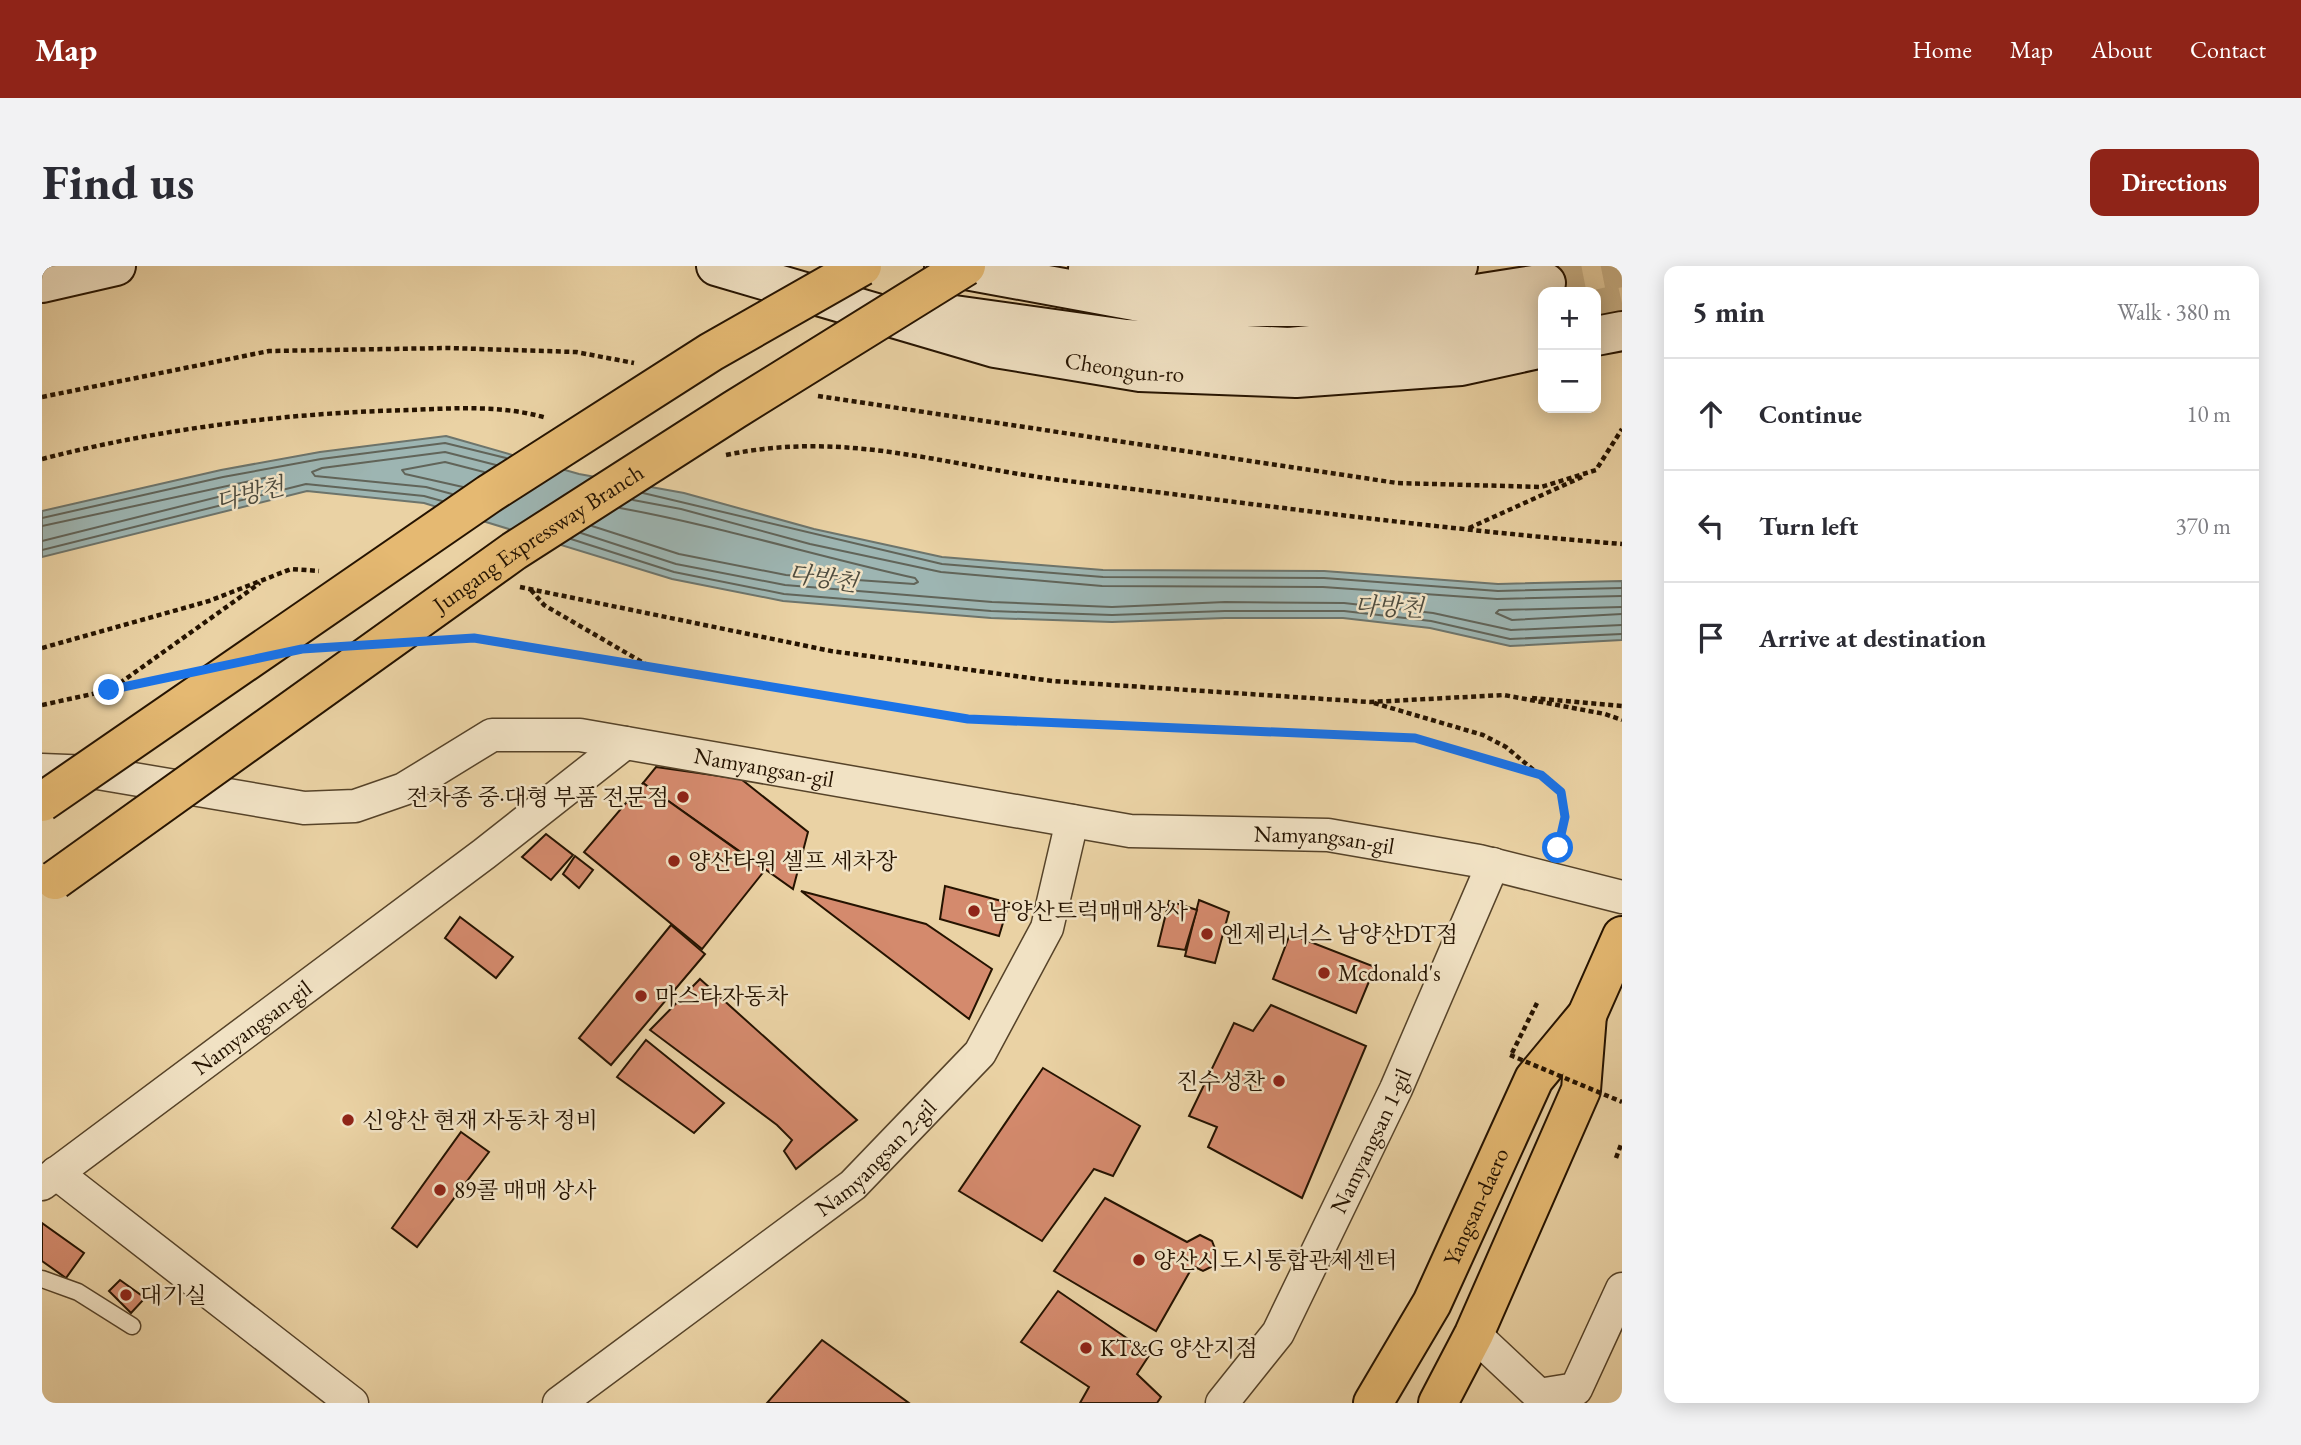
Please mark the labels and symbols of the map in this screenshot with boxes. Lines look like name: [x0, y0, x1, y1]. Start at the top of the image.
street label: Cheongun-ro: [1063, 345, 1185, 389]
street label: Jungang Expressway Branch: [425, 457, 649, 621]
water label: 다방천: [212, 470, 289, 517]
water label: 다방천: [786, 557, 862, 599]
water label: 다방천: [1354, 590, 1426, 623]
route end: [93, 674, 124, 705]
street label: Namyangsan-gil: [692, 740, 837, 794]
place label: 전차종 중·대형 부품 전문점: [406, 782, 669, 812]
marker: 전차종 중·대형 부품 전문점: [675, 789, 691, 805]
street label: Namyangsan-gil: [1253, 818, 1397, 861]
route start: [1542, 832, 1573, 863]
place label: 양산타워 셀프 세차장: [688, 846, 898, 876]
marker: 양산타워 셀프 세차장: [666, 853, 682, 869]
place label: 남양산트럭매매상사: [988, 896, 1189, 926]
marker: 남양산트럭매매상사: [966, 903, 982, 919]
place label: 엔제리너스 남양산DT점: [1221, 919, 1458, 949]
marker: 엔제리너스 남양산DT점: [1199, 926, 1215, 942]
place label: Mcdonald's: [1338, 958, 1441, 988]
marker: Mcdonald's: [1316, 965, 1332, 981]
street label: Namyangsan-gil: [186, 973, 318, 1082]
place label: 마스타자동차: [655, 981, 789, 1011]
marker: 마스타자동차: [633, 988, 649, 1004]
street label: Namyangsan 1-gil: [1323, 1063, 1418, 1218]
place label: 진수성찬: [1176, 1066, 1266, 1096]
marker: 진수성찬: [1271, 1073, 1287, 1089]
street label: Namyangsan 2-gil: [809, 1092, 943, 1223]
place label: 신양산 현재 자동차 정비: [362, 1105, 598, 1135]
marker: 신양산 현재 자동차 정비: [340, 1112, 356, 1128]
street label: Yangsan-daero: [1436, 1143, 1516, 1270]
place label: 89콜 매매 상사: [454, 1175, 597, 1205]
marker: 89콜 매매 상사: [432, 1182, 448, 1198]
place label: 양산시도시통합관제센터: [1153, 1245, 1397, 1275]
marker: 양산시도시통합관제센터: [1131, 1252, 1147, 1268]
place label: 대기실: [140, 1280, 207, 1310]
marker: 대기실: [118, 1287, 134, 1303]
place label: KT&G 양산지점: [1100, 1333, 1258, 1363]
marker: KT&G 양산지점: [1078, 1340, 1094, 1356]

